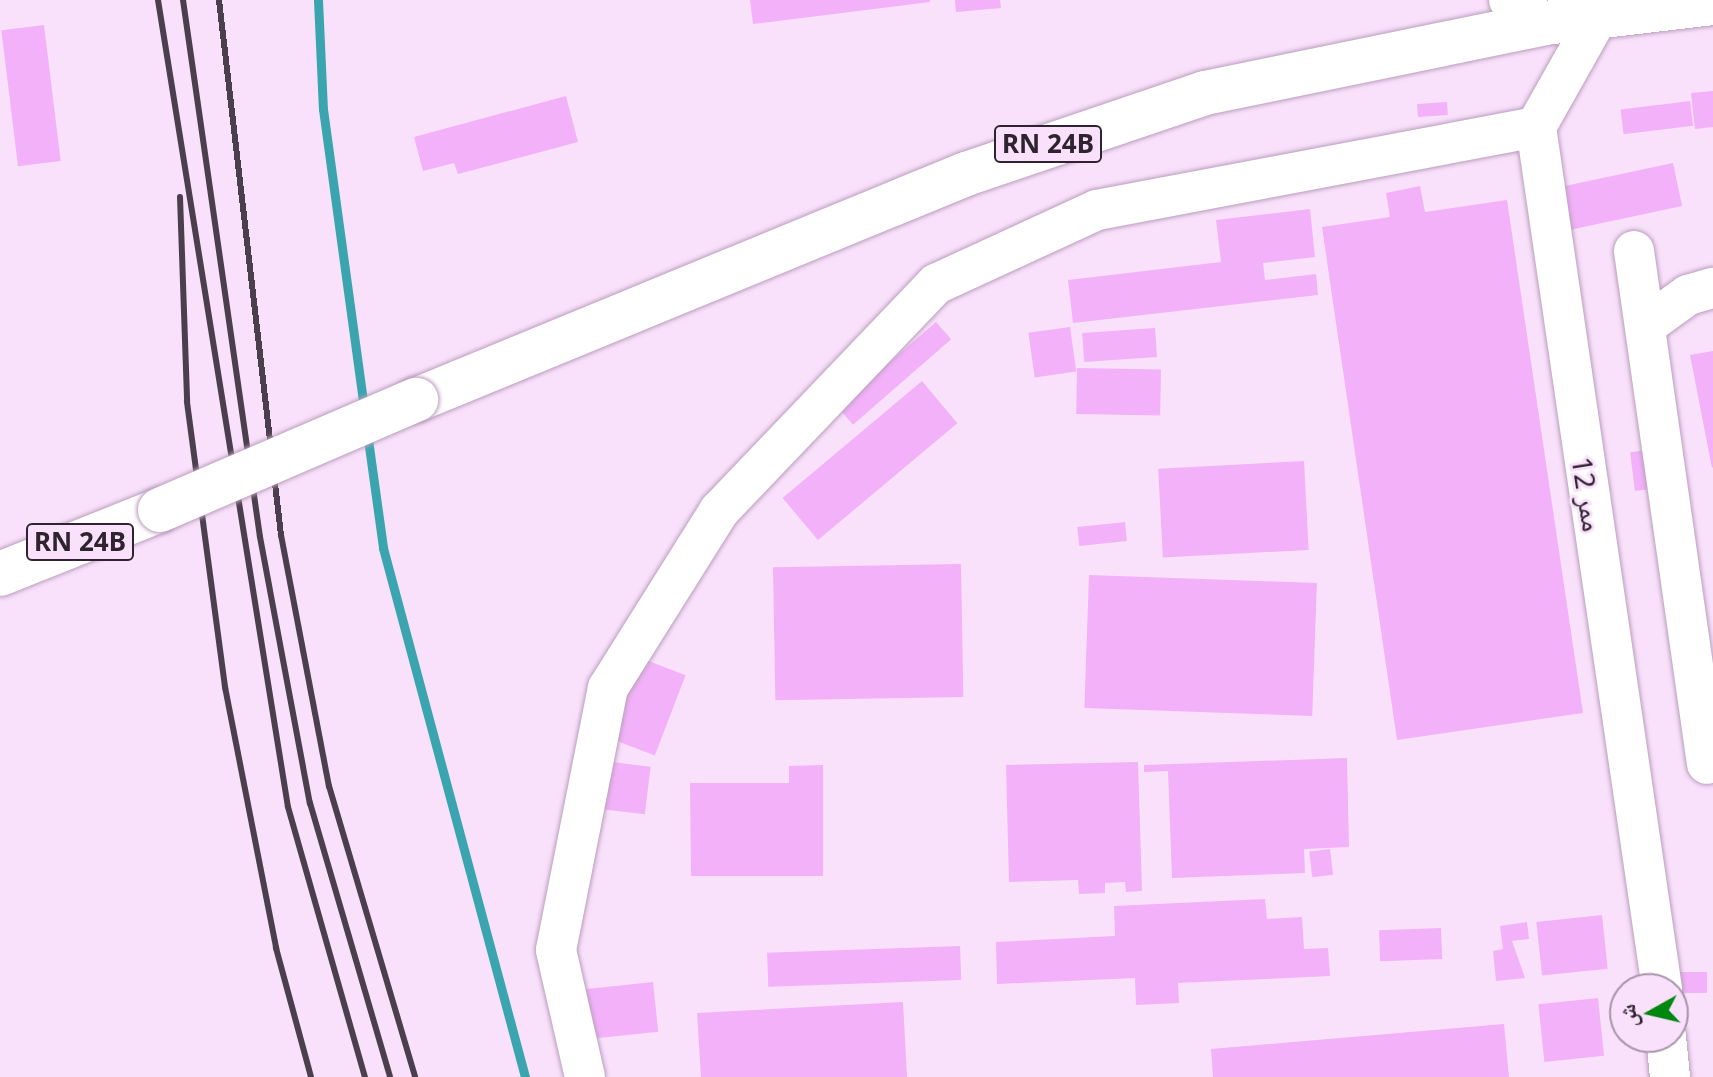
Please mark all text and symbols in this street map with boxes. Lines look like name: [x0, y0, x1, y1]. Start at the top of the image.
road number: RN 24B: [994, 122, 1102, 166]
street label: ممر 12: [1566, 454, 1610, 534]
road number: RN 24B: [26, 520, 134, 564]
north arrow: [1609, 973, 1689, 1053]
text: ش: [1611, 1002, 1644, 1030]

